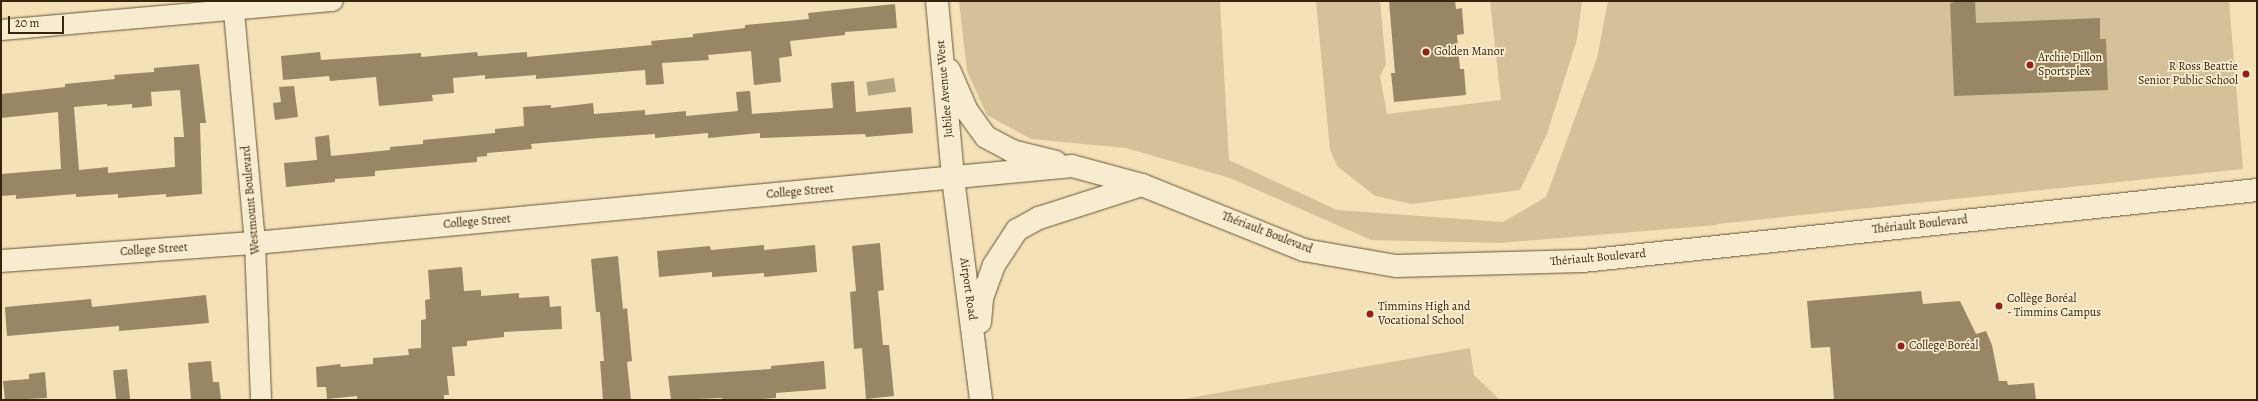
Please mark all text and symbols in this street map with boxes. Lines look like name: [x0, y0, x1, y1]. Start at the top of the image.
scale bar: [10, 8, 66, 34]
text: 20 m: [15, 15, 39, 31]
street label: Jubilee Avenue West: [934, 39, 956, 139]
place label: Golden Manor: [1434, 45, 1504, 59]
marker: Golden Manor: [1421, 47, 1431, 57]
place label: Archie Dillon Sportsplex: [2038, 51, 2102, 79]
marker: Archie Dillon Sportsplex: [2025, 60, 2035, 70]
place label: R Ross Beattie Senior Public School: [2138, 60, 2238, 88]
marker: R Ross Beattie Senior Public School: [2241, 69, 2251, 79]
street label: Westmount Boulevard: [239, 145, 263, 255]
street label: College Street: [766, 182, 834, 202]
street label: Thériault Boulevard: [1220, 209, 1314, 257]
street label: College Street: [443, 212, 511, 232]
street label: Thériault Boulevard: [1871, 213, 1969, 237]
street label: College Street: [120, 240, 188, 260]
street label: Thériault Boulevard: [1550, 247, 1646, 269]
street label: Airport Road: [956, 257, 980, 321]
place label: Collège Boréal - Timmins Campus: [2007, 292, 2101, 320]
place label: Timmins High and Vocational School: [1378, 300, 1470, 328]
marker: Collège Boréal - Timmins Campus: [1994, 301, 2004, 311]
marker: Timmins High and Vocational School: [1365, 309, 1375, 319]
place label: College Boréal: [1909, 339, 1979, 353]
marker: College Boréal: [1896, 341, 1906, 351]

